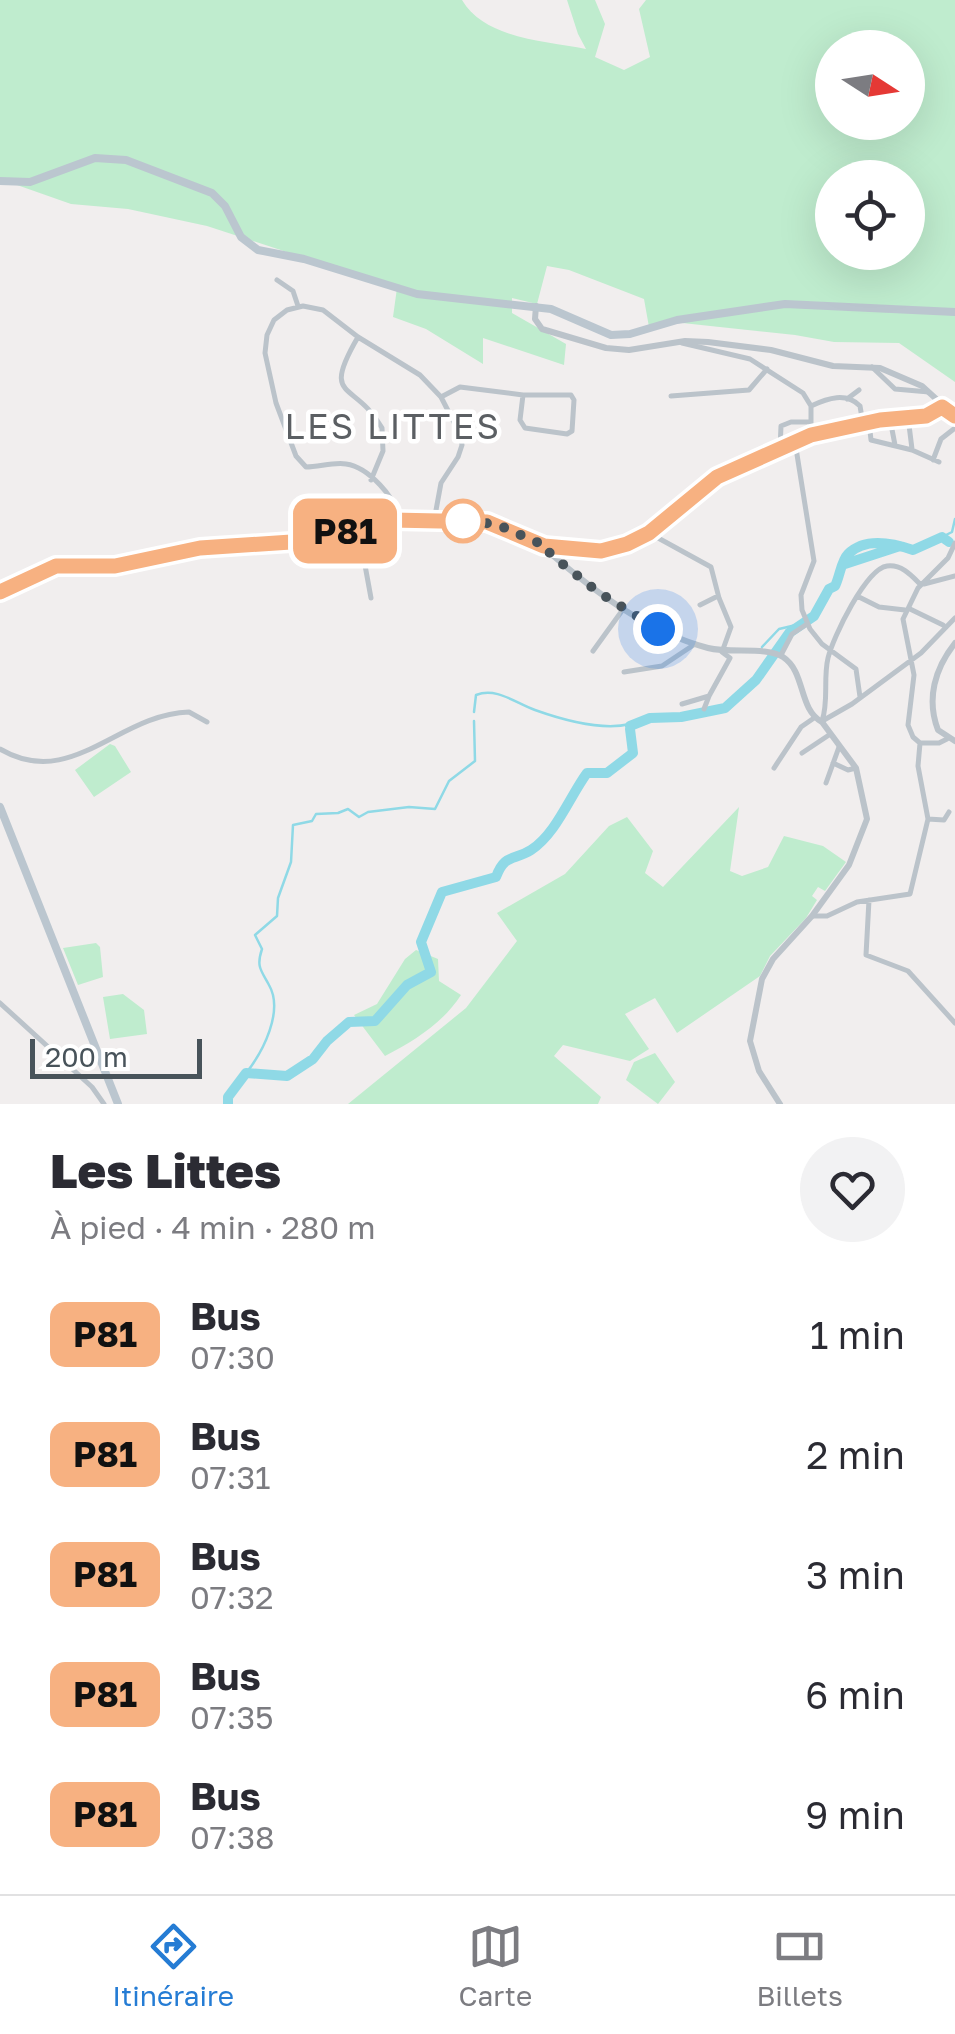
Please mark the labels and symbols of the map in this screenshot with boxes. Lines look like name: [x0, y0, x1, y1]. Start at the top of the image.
north arrow: [815, 30, 925, 140]
district label: LES LITTES: [285, 405, 501, 447]
line badge: P81: [288, 498, 402, 564]
unlabelled marker: [442, 500, 484, 542]
your location: [633, 604, 683, 654]
scale bar: [30, 1034, 202, 1078]

